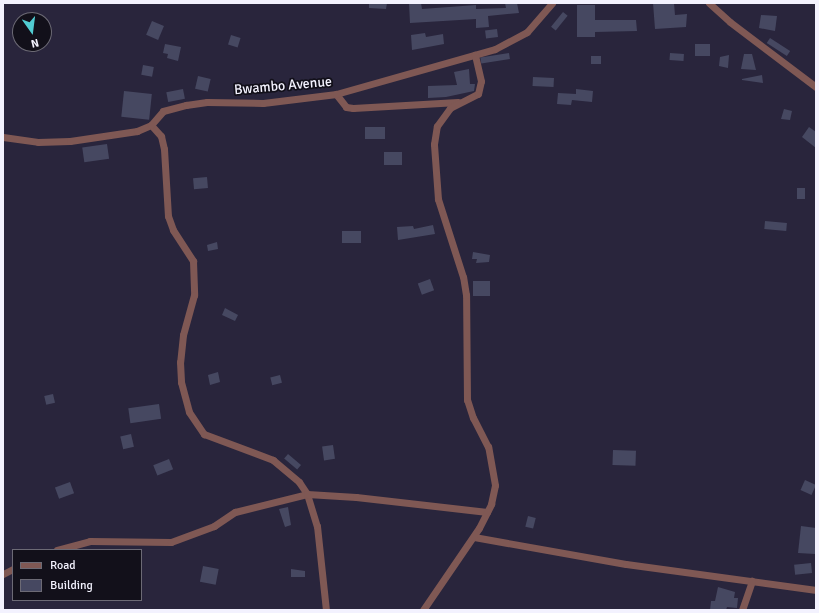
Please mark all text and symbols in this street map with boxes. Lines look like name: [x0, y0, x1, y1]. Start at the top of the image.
north arrow: [12, 12, 52, 52]
text: N: [29, 36, 40, 50]
street label: Bwambo Avenue: [233, 73, 333, 99]
legend: [12, 549, 142, 601]
text: Road: [50, 558, 76, 573]
text: Building: [50, 578, 93, 593]

